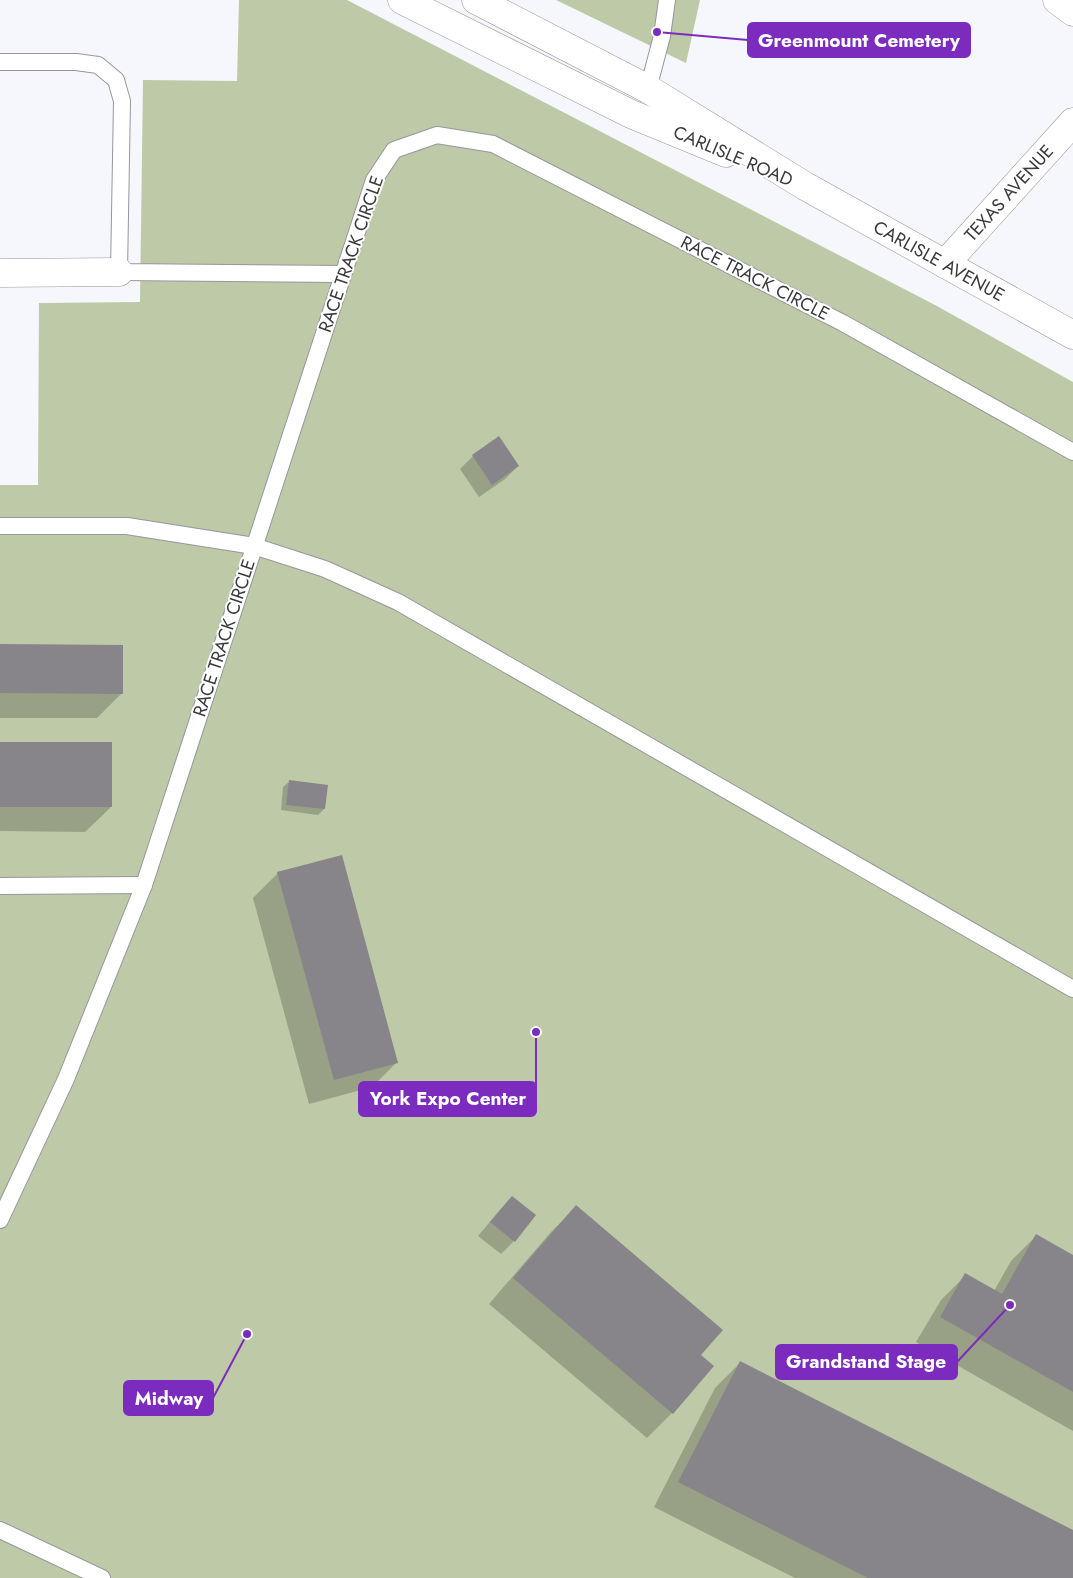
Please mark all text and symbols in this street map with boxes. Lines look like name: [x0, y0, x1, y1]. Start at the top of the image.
callout: Greenmount Cemetery: [748, 23, 970, 57]
text: Greenmount Cemetery: [758, 27, 961, 54]
street label: CARLISLE ROAD: [669, 119, 797, 193]
street label: TEXAS AVENUE: [958, 139, 1060, 247]
street label: RACE TRACK CIRCLE: [312, 172, 390, 336]
street label: CARLISLE AVENUE: [869, 214, 1009, 308]
street label: RACE TRACK CIRCLE: [676, 229, 834, 327]
street label: RACE TRACK CIRCLE: [186, 556, 262, 720]
callout: York Expo Center: [359, 1082, 536, 1116]
text: York Expo Center: [369, 1085, 526, 1112]
callout: Grandstand Stage: [776, 1345, 957, 1379]
text: Grandstand Stage: [786, 1348, 946, 1375]
callout: Midway: [124, 1381, 213, 1415]
text: Midway: [135, 1385, 204, 1412]

